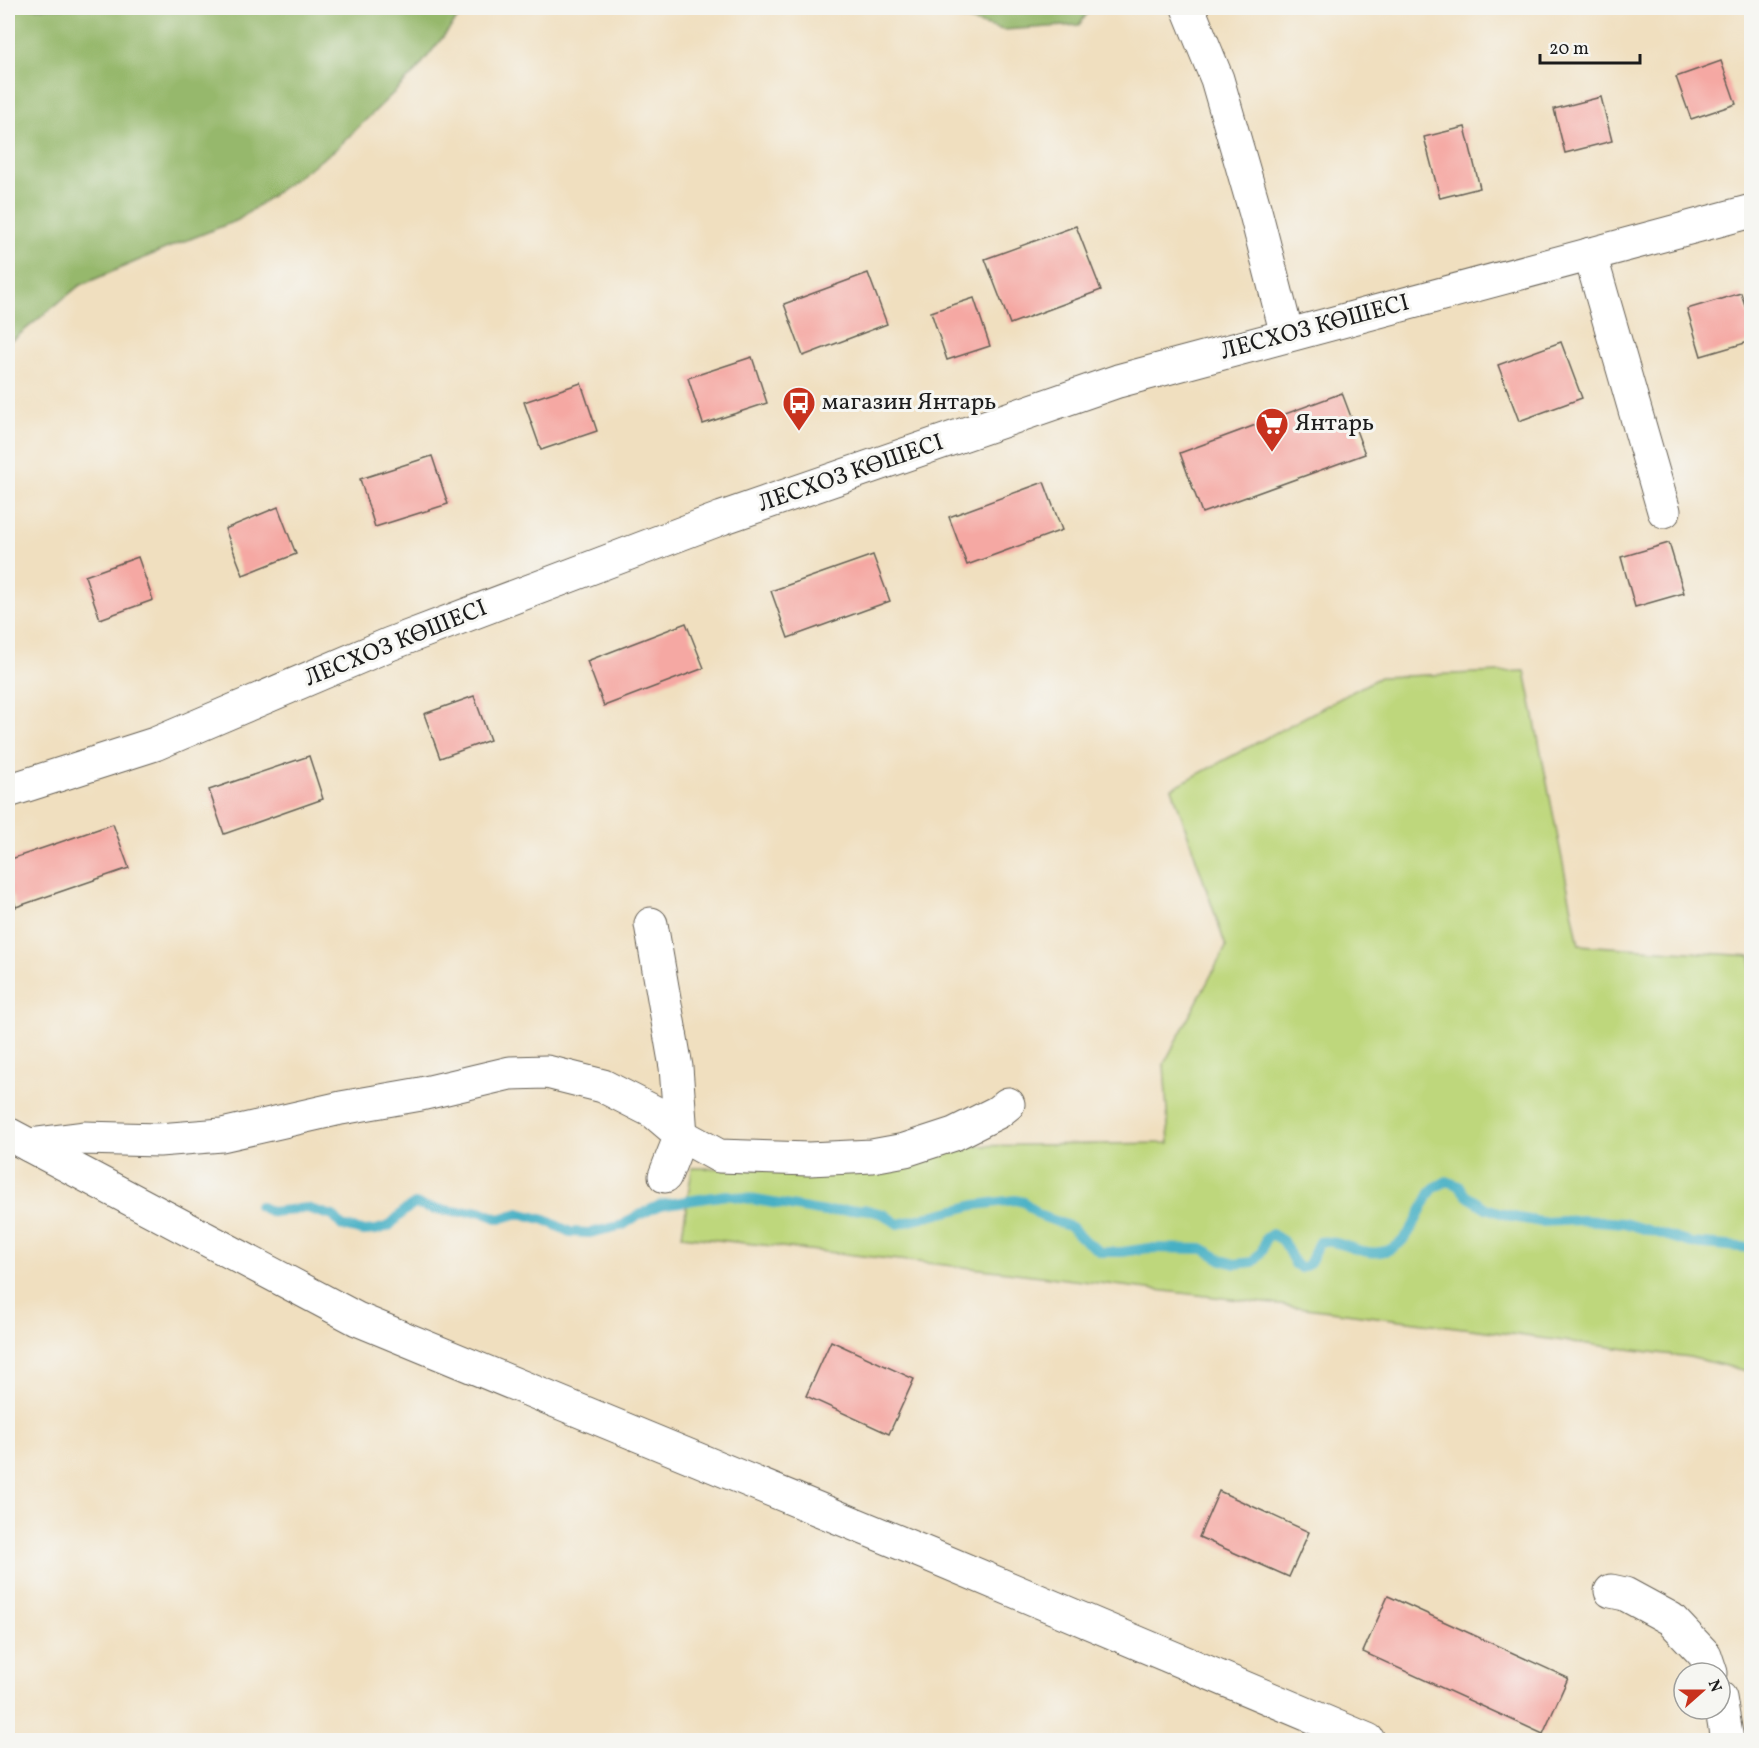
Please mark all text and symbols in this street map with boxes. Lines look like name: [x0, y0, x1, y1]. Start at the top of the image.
scale bar: [1540, 27, 1640, 65]
text: 20 m: [1549, 37, 1589, 62]
street label: ЛЕСХОЗ КӨШЕСІ: [1217, 286, 1413, 370]
bus stop icon: магазин Янтарь: [781, 385, 817, 432]
place label: магазин Янтарь: [822, 386, 996, 420]
supermarket icon: Янтарь: [1254, 406, 1290, 453]
place label: Янтарь: [1295, 407, 1374, 441]
street label: ЛЕСХОЗ КӨШЕСІ: [754, 426, 948, 522]
street label: ЛЕСХОЗ КӨШЕСІ: [300, 592, 492, 696]
north arrow: [1672, 1661, 1732, 1721]
text: N: [1702, 1677, 1727, 1696]

